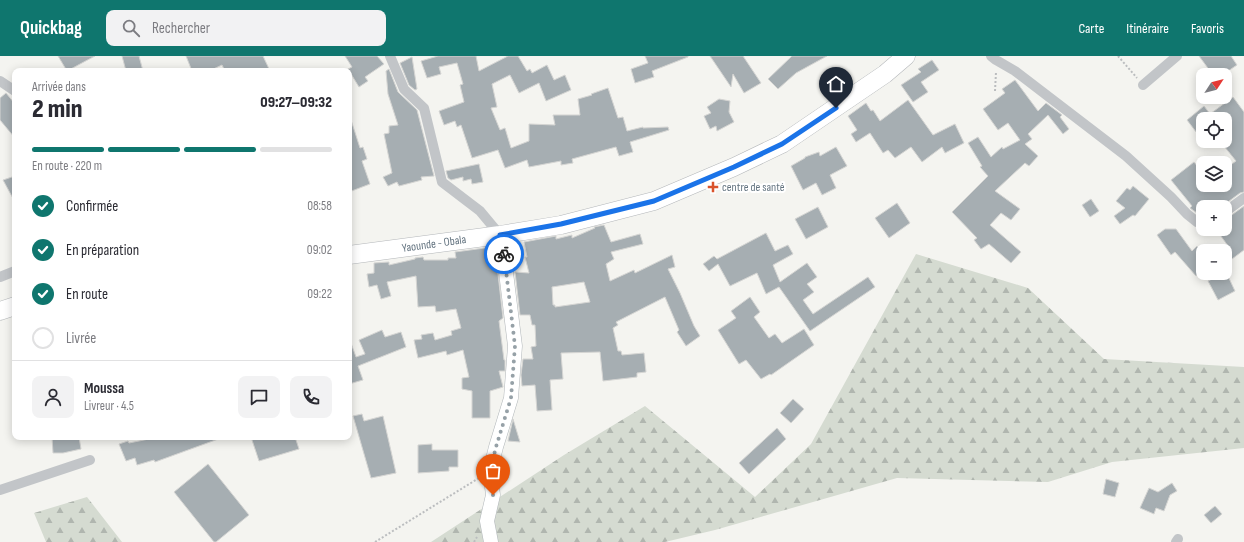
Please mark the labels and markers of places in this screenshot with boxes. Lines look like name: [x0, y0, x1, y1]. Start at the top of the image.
pin: [819, 67, 853, 108]
place label: centre de santé: [722, 180, 785, 195]
marker: centre de santé: [707, 181, 719, 193]
pin: [476, 454, 510, 495]

